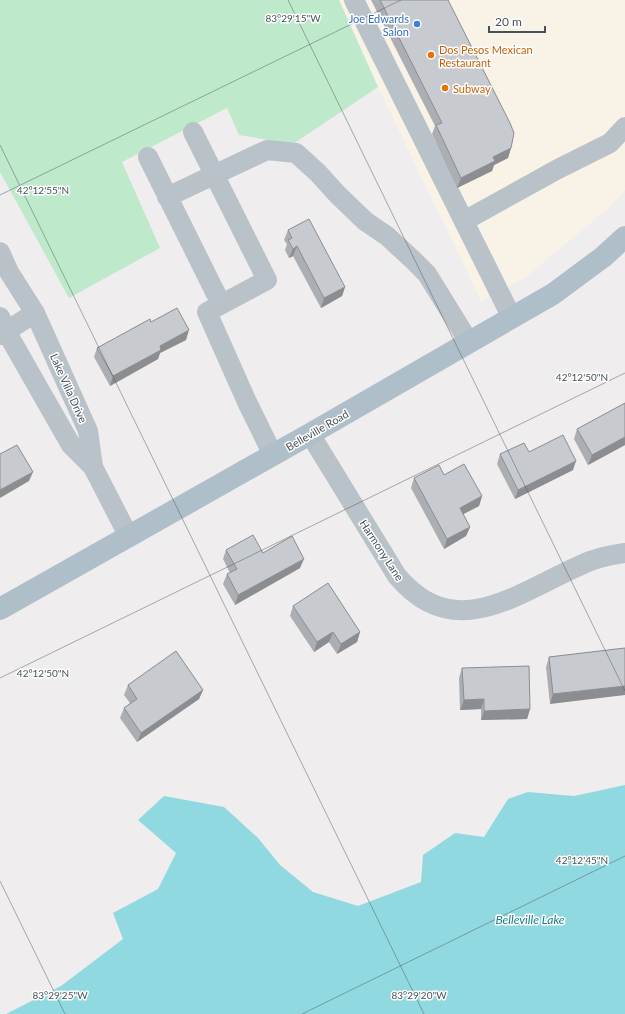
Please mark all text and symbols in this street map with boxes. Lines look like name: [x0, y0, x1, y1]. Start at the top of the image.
scale bar: [489, 8, 545, 34]
text: 83°29'15"W: [265, 12, 321, 24]
place label: Joe Edwards Salon: [349, 12, 409, 38]
text: 20 m: [495, 14, 522, 29]
marker: Joe Edwards Salon: [412, 19, 422, 29]
place label: Dos Pesos Mexican Restaurant: [439, 43, 533, 69]
marker: Dos Pesos Mexican Restaurant: [426, 50, 436, 60]
place label: Subway: [453, 82, 491, 95]
marker: Subway: [440, 83, 450, 93]
text: 42°12'55"N: [17, 184, 69, 196]
street label: Lake Villa Drive: [48, 351, 90, 425]
text: 42°12'50"N: [556, 371, 608, 383]
street label: Belleville Road: [283, 407, 351, 453]
street label: Harmony Lane: [357, 517, 407, 583]
text: 42°12'50"N: [17, 667, 69, 679]
text: 42°12'45"N: [556, 854, 608, 866]
water label: Belleville Lake: [495, 912, 565, 927]
text: 83°29'25"W: [32, 989, 88, 1001]
text: 83°29'20"W: [391, 989, 447, 1001]

